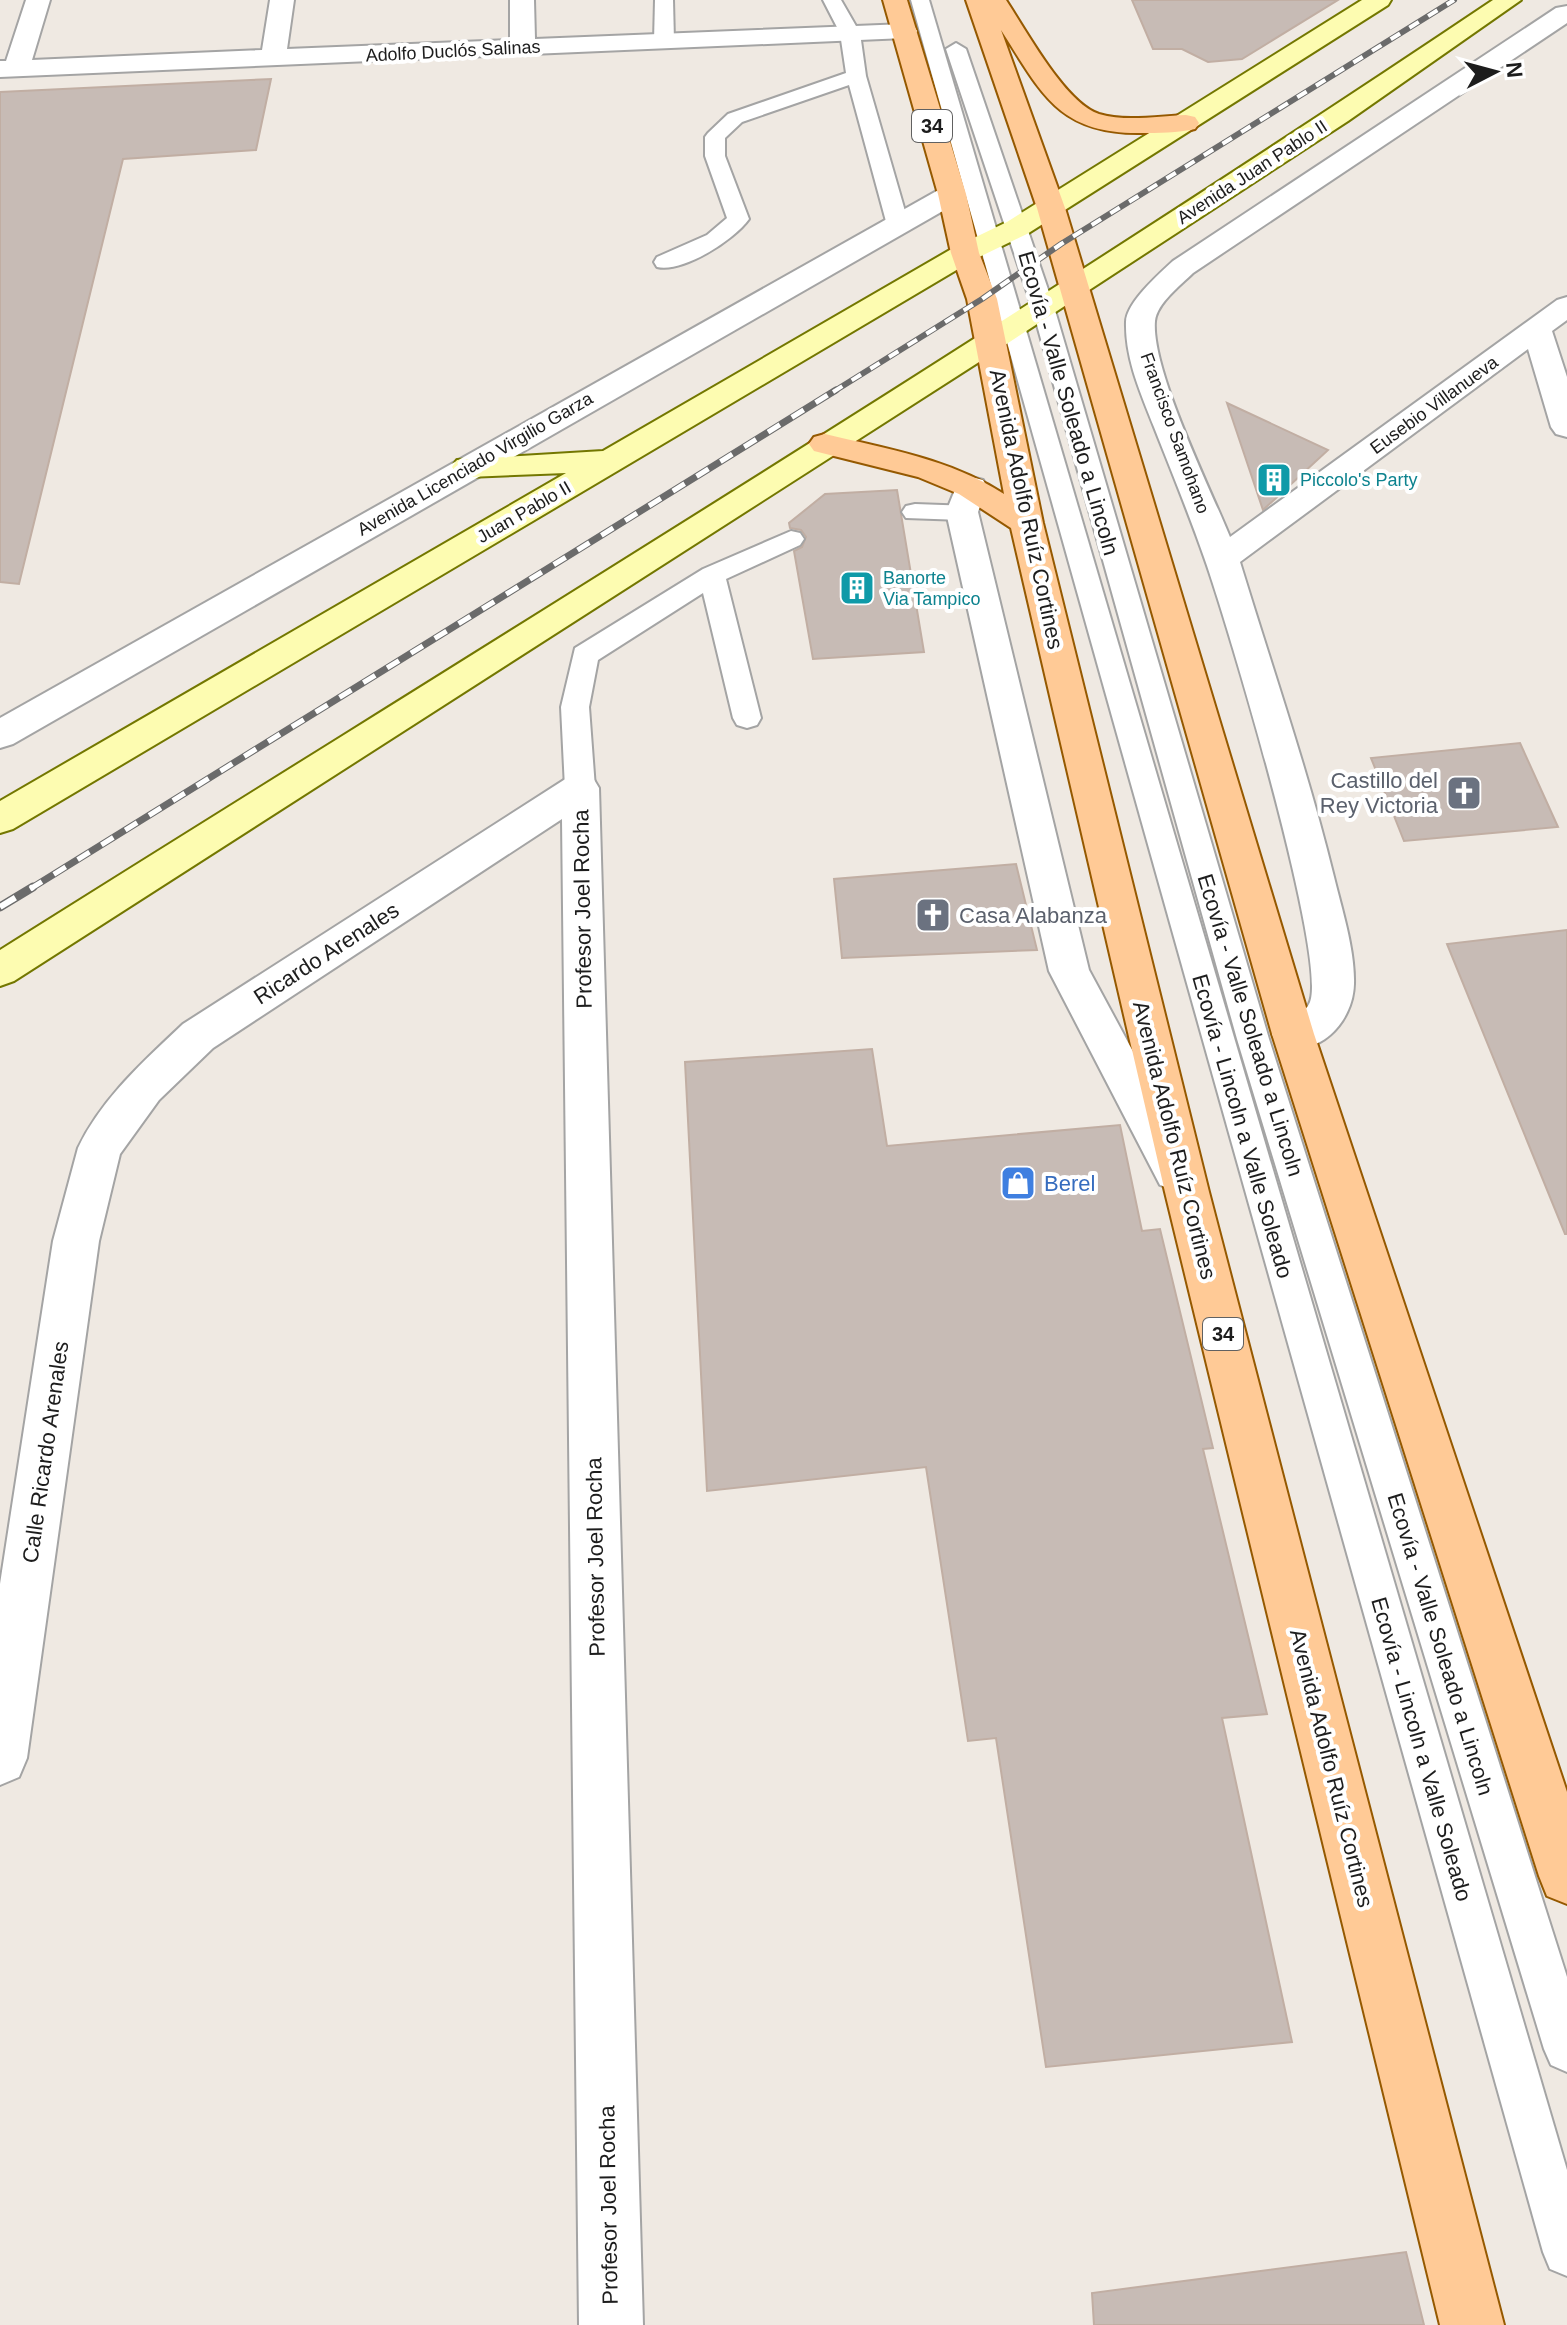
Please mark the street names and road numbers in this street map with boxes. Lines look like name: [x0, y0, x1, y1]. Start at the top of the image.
street label: Adolfo Duclós Salinas: [365, 36, 541, 66]
road number: 34: [912, 110, 952, 142]
street label: Avenida Juan Pablo II: [1173, 116, 1331, 228]
street label: Ecovía - Valle Soleado a Lincoln: [1013, 248, 1124, 558]
street label: Francisco Samohano: [1137, 350, 1213, 516]
street label: Eusebio Villanueva: [1366, 351, 1502, 458]
street label: Avenida Adolfo Ruíz Cortines: [985, 367, 1068, 651]
street label: Avenida Licenciado Virgilio Garza: [354, 388, 597, 540]
street label: Juan Pablo II: [473, 477, 575, 547]
street label: Profesor Joel Rocha: [568, 808, 597, 1009]
street label: Ecovía - Valle Soleado a Lincoln: [1193, 871, 1309, 1179]
street label: Ricardo Arenales: [249, 897, 403, 1010]
street label: Ecovía - Lincoln a Valle Soleado: [1187, 971, 1298, 1281]
street label: Avenida Adolfo Ruíz Cortines: [1128, 998, 1221, 1282]
road number: 34: [1203, 1318, 1243, 1350]
street label: Calle Ricardo Arenales: [18, 1340, 73, 1565]
street label: Profesor Joel Rocha: [581, 1456, 610, 1657]
street label: Ecovía - Valle Soleado a Lincoln: [1383, 1490, 1499, 1798]
street label: Ecovía - Lincoln a Valle Soleado: [1366, 1594, 1477, 1904]
street label: Avenida Adolfo Ruíz Cortines: [1285, 1626, 1378, 1910]
street label: Profesor Joel Rocha: [594, 2104, 623, 2305]

